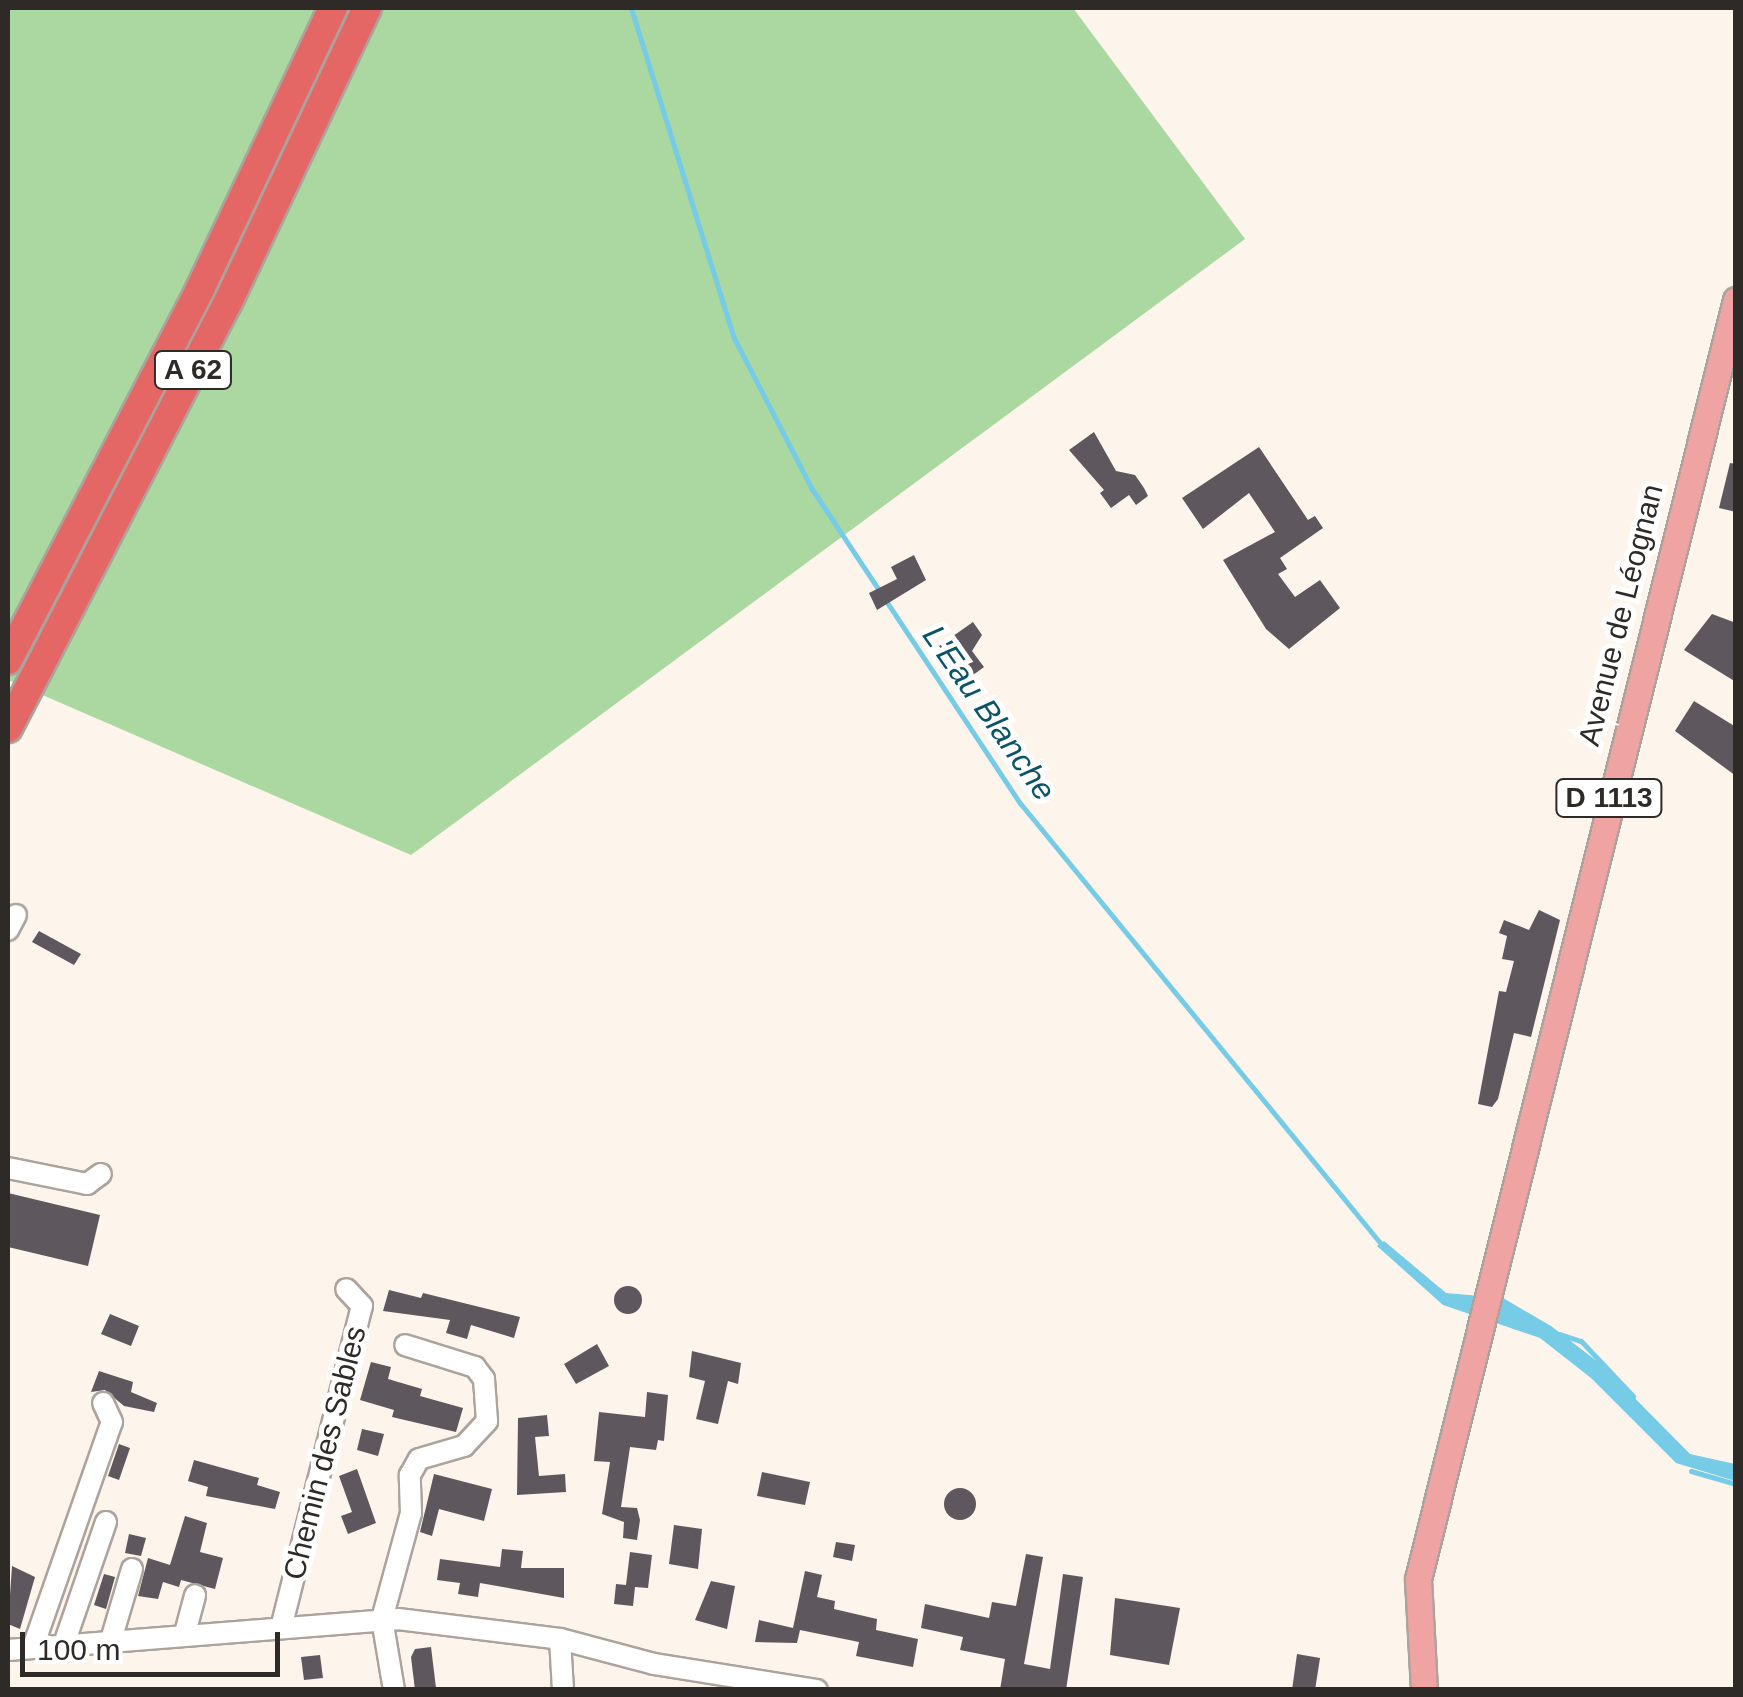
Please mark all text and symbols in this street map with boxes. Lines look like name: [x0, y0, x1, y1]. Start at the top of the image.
road number: A 62: [153, 347, 233, 393]
street label: Avenue de Léognan: [1571, 481, 1671, 749]
water label: L'Eau Blanche: [914, 618, 1064, 808]
road number: D 1113: [1554, 775, 1664, 821]
street label: Chemin des Sables: [276, 1322, 374, 1584]
scale bar: [25, 1612, 285, 1674]
text: 100 m: [37, 1633, 120, 1666]

